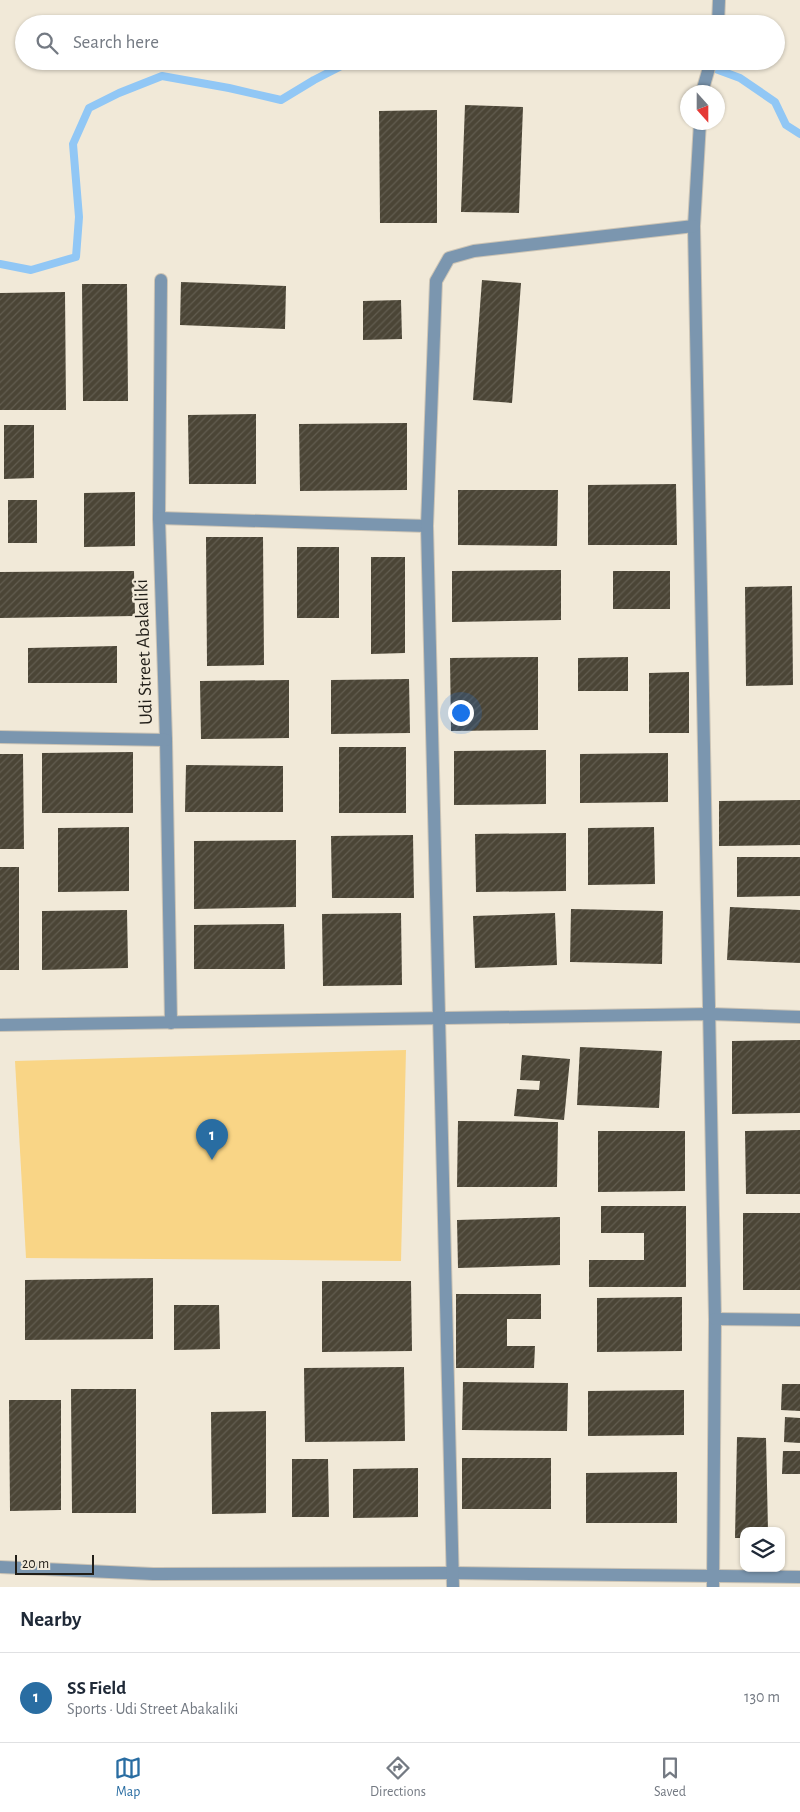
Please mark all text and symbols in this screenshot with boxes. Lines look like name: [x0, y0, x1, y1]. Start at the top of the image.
search box: [15, 15, 785, 70]
icon: search: [33, 29, 61, 57]
text: Search here: [73, 33, 159, 52]
north arrow: [680, 85, 725, 130]
street label: Udi Street Abakaliki: [132, 579, 156, 725]
your location: [448, 700, 474, 726]
pin: 1: [196, 1119, 228, 1160]
map controls: [740, 1527, 785, 1572]
button: layers: [740, 1527, 785, 1572]
scale bar: [15, 1552, 94, 1575]
text: 20 m: [22, 1557, 49, 1571]
text: Nearby: [20, 1609, 81, 1630]
text: SS Field: [67, 1679, 126, 1698]
text: 1: [33, 1689, 39, 1705]
text: 130 m: [744, 1689, 780, 1705]
text: Sports · Udi Street Abakaliki: [67, 1701, 238, 1717]
tab: Map: [114, 1754, 142, 1801]
tab: Directions: [370, 1754, 426, 1801]
tab: Saved: [654, 1754, 686, 1801]

